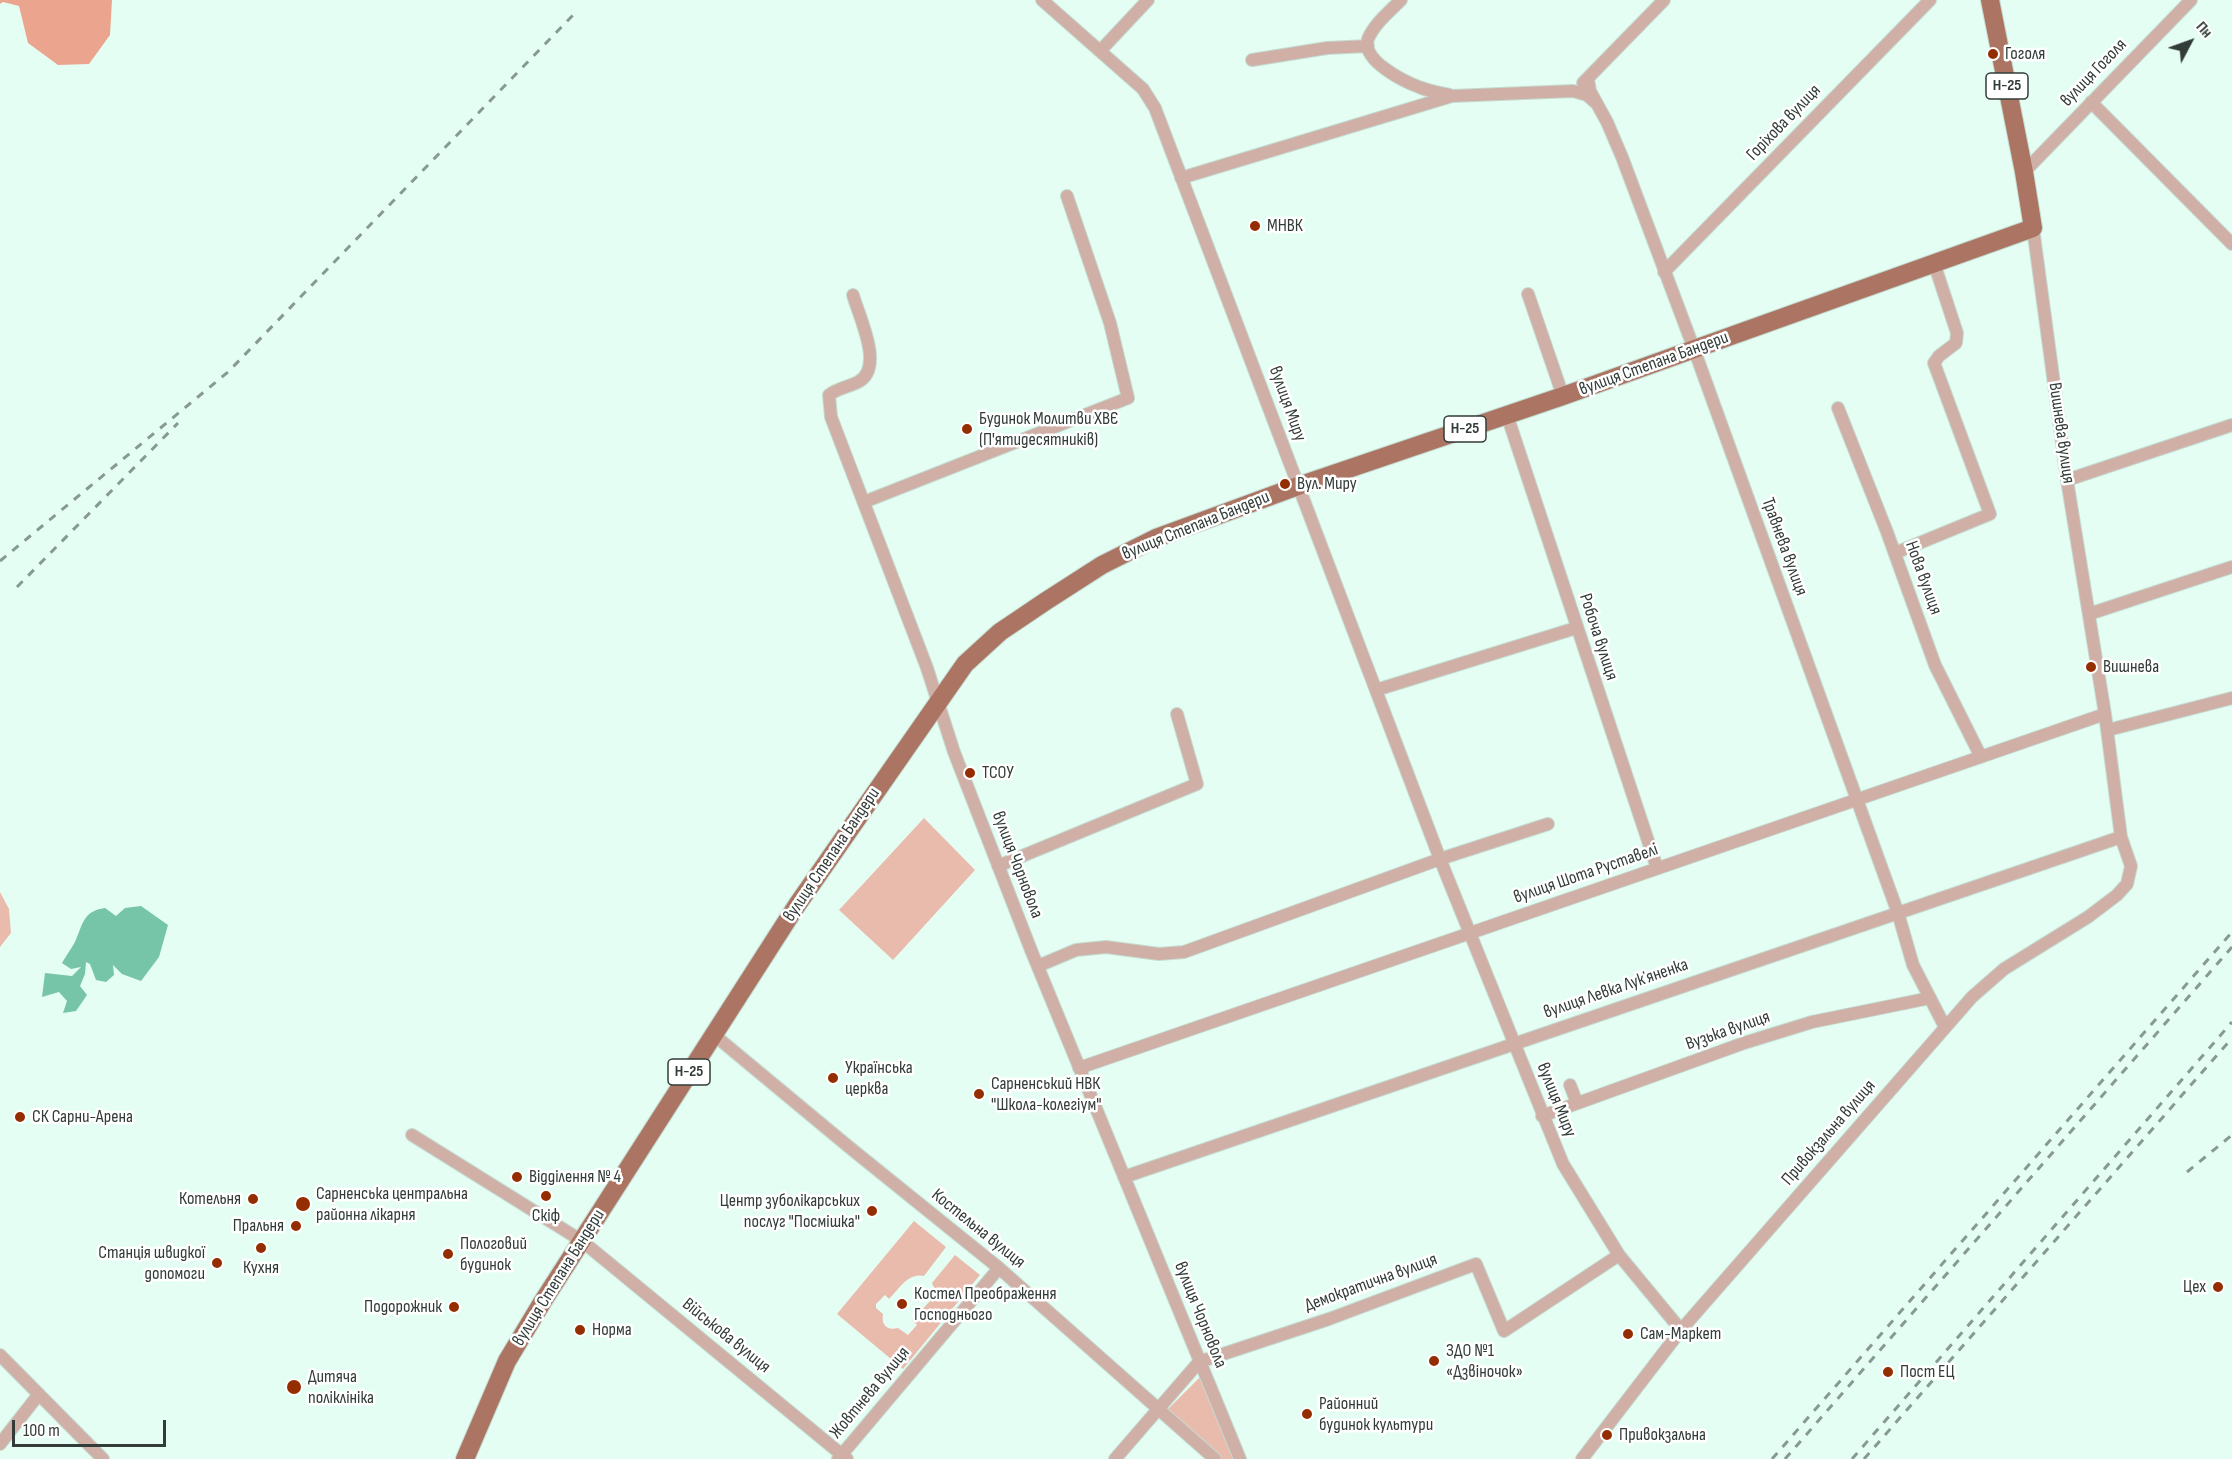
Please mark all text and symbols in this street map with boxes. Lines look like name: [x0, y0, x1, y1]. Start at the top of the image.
north arrow: [2160, 12, 2220, 72]
text: Пн: [2192, 18, 2216, 42]
street label: вулиця Гоголя: [2056, 35, 2132, 111]
place label: Гоголя: [2005, 43, 2045, 65]
marker: Гоголя: [1986, 47, 2000, 61]
road number: Н-25: [1986, 73, 2028, 99]
street label: Горіхова вулиця: [1742, 80, 1826, 166]
place label: МНВК: [1267, 215, 1303, 237]
marker: МНВК: [1248, 219, 1262, 233]
street label: вулиця Степана Бандери: [1577, 327, 1731, 401]
street label: вулиця Миру: [1264, 364, 1310, 444]
street label: Вишнева вулиця: [2043, 381, 2079, 485]
place label: Будинок Молитви ХВЄ (П'ятидесятників): [979, 408, 1118, 450]
road number: Н-25: [1444, 416, 1486, 442]
marker: Будинок Молитви ХВЄ (П'ятидесятників): [960, 422, 974, 436]
place label: Вул. Миру: [1297, 473, 1357, 495]
marker: Вул. Миру: [1278, 477, 1292, 491]
street label: вулиця Степана Бандери: [1119, 487, 1273, 565]
street label: Травнева вулиця: [1756, 495, 1812, 599]
street label: Нова вулиця: [1900, 538, 1946, 618]
street label: Робоча вулиця: [1574, 591, 1622, 683]
place label: Вишнева: [2103, 656, 2159, 678]
marker: Вишнева: [2084, 660, 2098, 674]
place label: ТСОУ: [982, 762, 1014, 784]
marker: ТСОУ: [963, 766, 977, 780]
street label: вулиця Степана Бандери: [779, 784, 885, 926]
street label: вулиця Чорновола: [987, 808, 1047, 922]
street label: вулиця Шота Руставелі: [1511, 839, 1661, 909]
street label: вулиця Левка Лукʼяненка: [1541, 954, 1691, 1024]
street label: Вузька вулиця: [1683, 1007, 1773, 1055]
place label: Українська церква: [845, 1057, 913, 1100]
road number: Н-25: [668, 1059, 710, 1085]
street label: вулиця Миру: [1531, 1060, 1581, 1140]
marker: Українська церква: [826, 1071, 840, 1085]
place label: Сарненський НВК "Школа-колегіум": [991, 1073, 1101, 1116]
street label: Привокзальна вулиця: [1777, 1076, 1881, 1190]
marker: Сарненський НВК "Школа-колегіум": [972, 1087, 986, 1101]
place label: СК Сарни-Арена: [32, 1106, 133, 1128]
marker: СК Сарни-Арена: [13, 1110, 27, 1124]
place label: Відділення № 4: [529, 1166, 621, 1188]
marker: Відділення № 4: [510, 1170, 524, 1184]
place label: Сарненська центральна районна лікарня: [316, 1183, 468, 1226]
street label: Костельна вулиця: [927, 1185, 1029, 1273]
place label: Котельня: [179, 1188, 241, 1210]
marker: Скіф: [539, 1189, 553, 1203]
place label: Центр зуболікарських послуг "Посмішка": [720, 1190, 860, 1232]
marker: Котельня: [246, 1192, 260, 1206]
marker: Сарненська центральна районна лікарня: [294, 1195, 312, 1213]
marker: Центр зуболікарських послуг "Посмішка": [865, 1204, 879, 1218]
place label: Скіф: [532, 1205, 560, 1227]
street label: вулиця Степана Бандери: [508, 1206, 610, 1350]
place label: Пральня: [233, 1215, 284, 1237]
marker: Пральня: [289, 1219, 303, 1233]
place label: Пологовий будинок: [460, 1233, 527, 1276]
marker: Кухня: [254, 1241, 268, 1255]
place label: Станція швидкої допомоги: [98, 1242, 205, 1284]
marker: Пологовий будинок: [441, 1247, 455, 1261]
street label: Демократична вулиця: [1302, 1249, 1440, 1317]
marker: Станція швидкої допомоги: [210, 1256, 224, 1270]
place label: Кухня: [243, 1257, 279, 1279]
street label: вулиця Чорновола: [1169, 1259, 1231, 1371]
place label: Цех: [2183, 1276, 2206, 1298]
marker: Цех: [2211, 1280, 2225, 1294]
place label: Костел Преображення Господнього: [914, 1283, 1057, 1326]
street label: Військова вулиця: [677, 1294, 775, 1378]
place label: Подорожник: [364, 1296, 442, 1318]
marker: Костел Преображення Господнього: [895, 1297, 909, 1311]
marker: Подорожник: [447, 1300, 461, 1314]
place label: Норма: [592, 1319, 632, 1341]
marker: Норма: [573, 1323, 587, 1337]
place label: Сам-Маркет: [1640, 1323, 1721, 1345]
marker: Сам-Маркет: [1621, 1327, 1635, 1341]
place label: ЗДО №1 «Дзвіночок»: [1446, 1340, 1523, 1382]
street label: Жовтнева вулиця: [825, 1343, 915, 1443]
marker: ЗДО №1 «Дзвіночок»: [1427, 1354, 1441, 1368]
place label: Пост ЕЦ: [1900, 1361, 1955, 1383]
marker: Пост ЕЦ: [1881, 1365, 1895, 1379]
place label: Дитяча поліклініка: [308, 1366, 374, 1408]
marker: Дитяча поліклініка: [285, 1378, 303, 1396]
place label: Районний будинок культури: [1319, 1393, 1433, 1436]
marker: Районний будинок культури: [1300, 1407, 1314, 1421]
scale bar: [15, 1408, 170, 1446]
text: 100 m: [23, 1420, 60, 1441]
place label: Привокзальна: [1619, 1424, 1706, 1446]
marker: Привокзальна: [1600, 1428, 1614, 1442]

